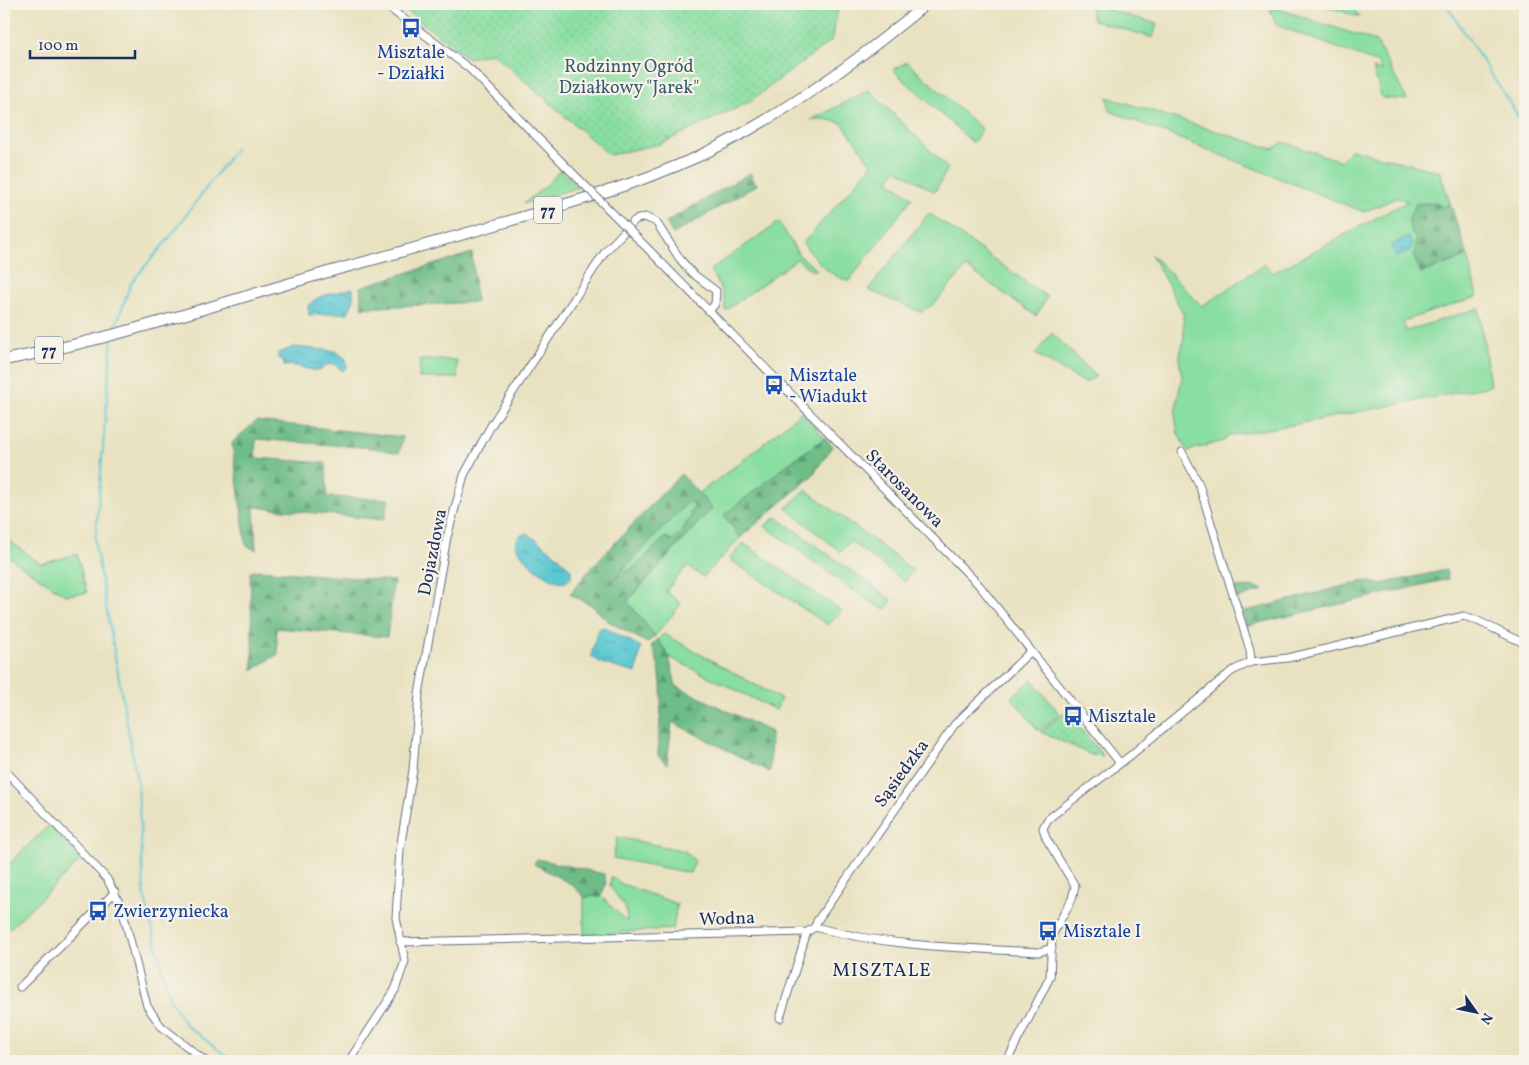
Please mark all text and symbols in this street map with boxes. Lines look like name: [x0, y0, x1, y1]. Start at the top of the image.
bus stop icon: Misztale - Działki: [400, 17, 422, 39]
scale bar: [30, 28, 135, 60]
text: 100 m: [38, 36, 78, 57]
place label: Misztale - Działki: [377, 41, 445, 87]
park label: Rodzinny Ogród Działkowy "Jarek": [559, 55, 699, 101]
road number: 77: [534, 196, 562, 224]
road number: 77: [35, 336, 63, 364]
place label: Misztale - Wiadukt: [789, 364, 868, 410]
bus stop icon: Misztale - Wiadukt: [763, 374, 785, 396]
street label: Starosanowa: [859, 444, 949, 534]
street label: Dojazdowa: [413, 507, 454, 598]
bus stop icon: Misztale: [1062, 705, 1084, 727]
place label: Misztale: [1088, 705, 1156, 730]
street label: Sąsiedzka: [869, 735, 935, 813]
bus stop icon: Zwierzyniecka: [87, 900, 109, 922]
place label: Zwierzyniecka: [113, 900, 229, 925]
street label: Wodna: [699, 906, 756, 933]
bus stop icon: Misztale I: [1037, 920, 1059, 942]
place label: Misztale I: [1063, 920, 1141, 945]
district label: MISZTALE: [832, 958, 932, 984]
north arrow: [1452, 988, 1502, 1038]
text: N: [1475, 1009, 1496, 1028]

